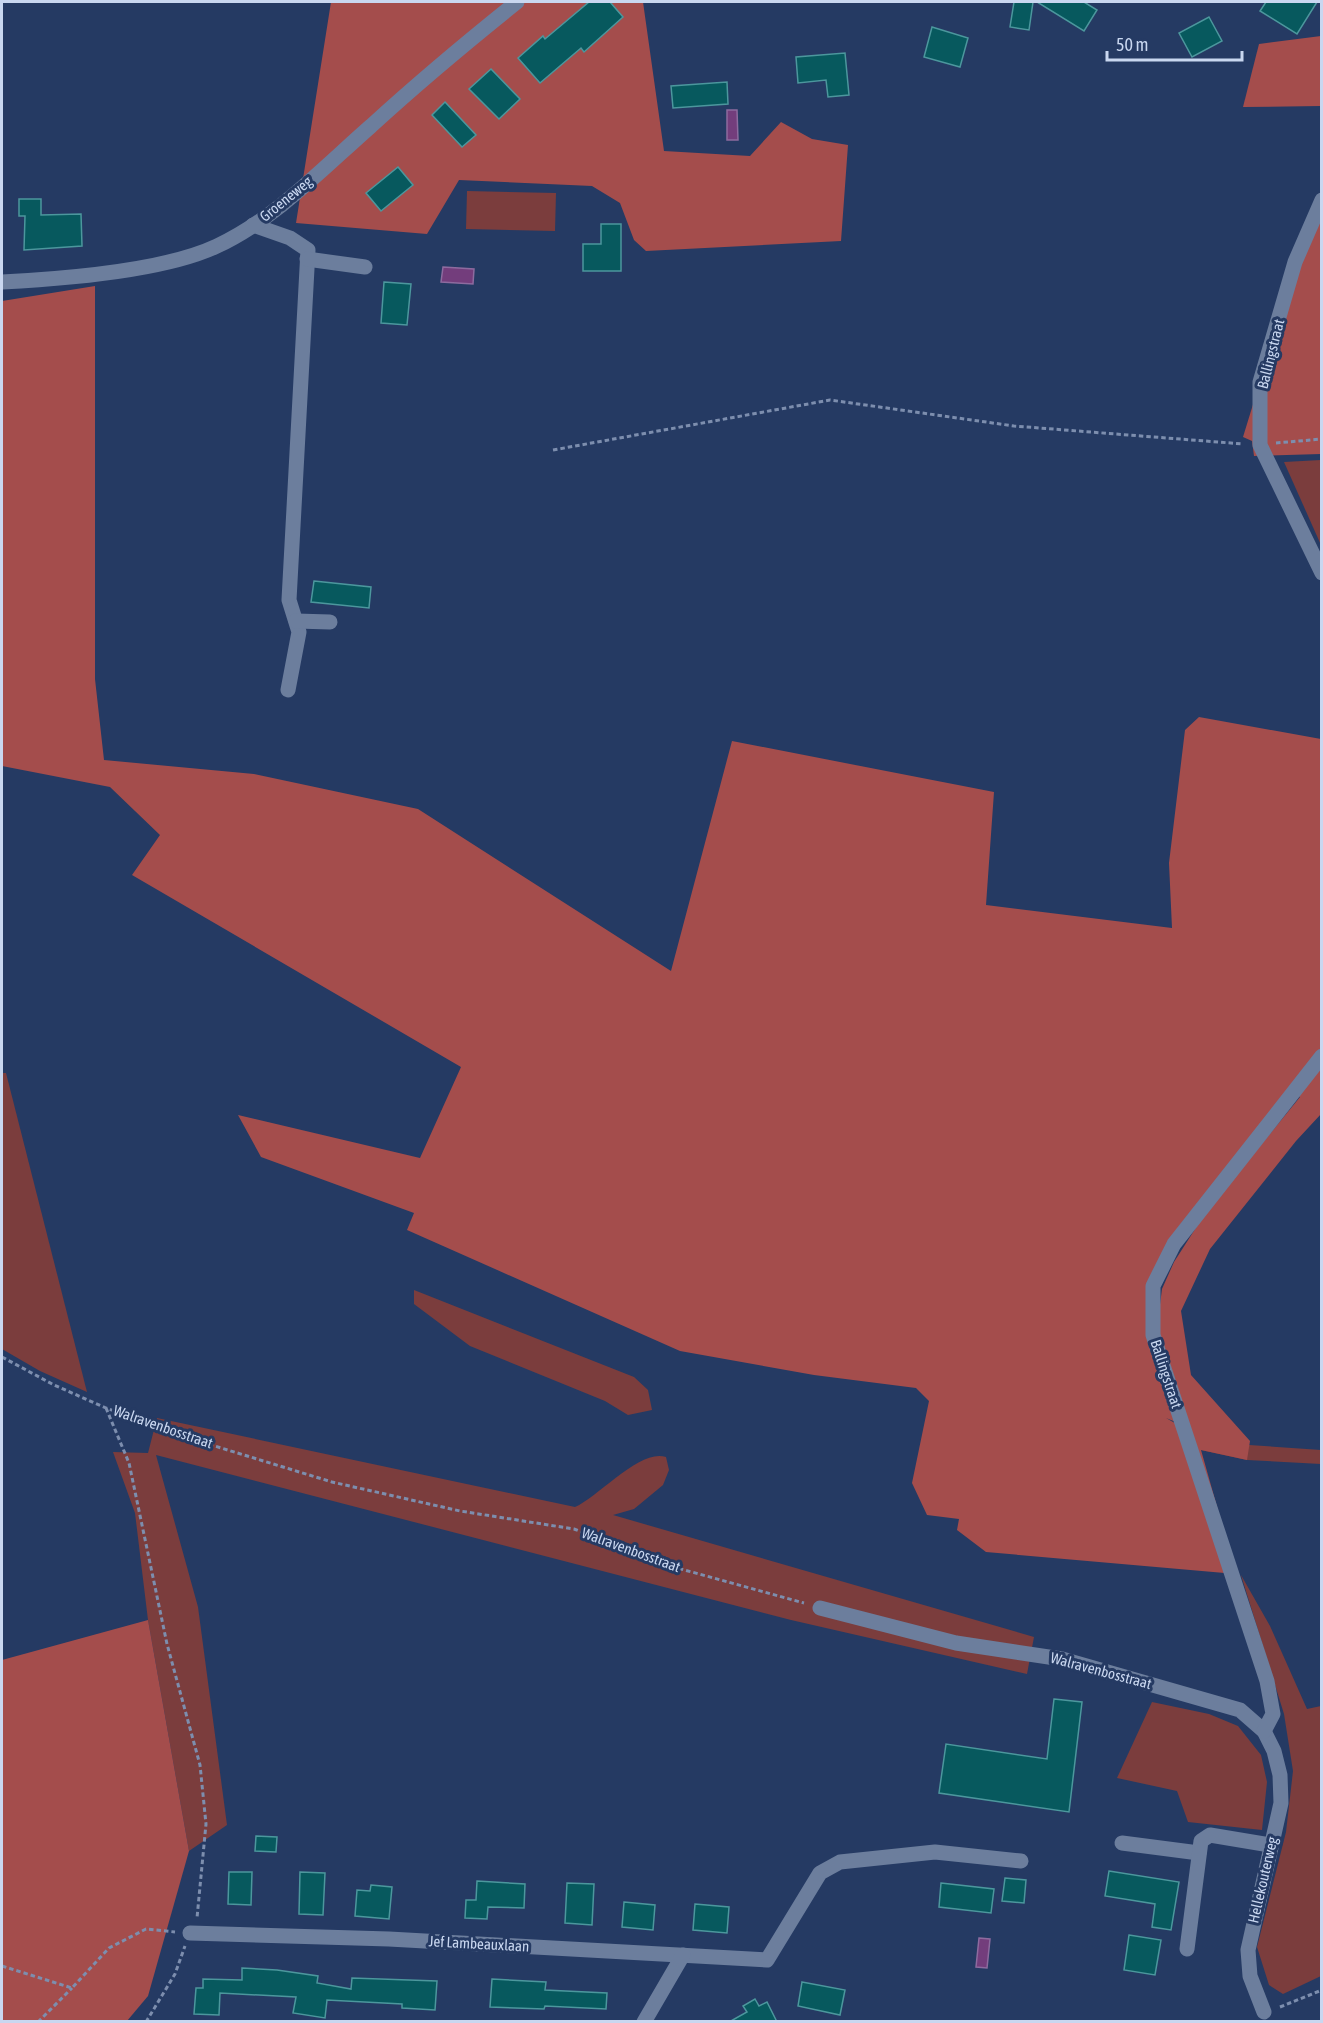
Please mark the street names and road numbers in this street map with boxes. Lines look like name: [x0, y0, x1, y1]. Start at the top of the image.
street label: Groeneweg: [256, 172, 316, 225]
street label: Ballingstraat: [1254, 317, 1287, 390]
street label: Ballingstraat: [1147, 1337, 1186, 1410]
street label: Walravenbosstraat: [111, 1402, 215, 1452]
street label: Walravenbosstraat: [579, 1524, 683, 1575]
street label: Walravenbosstraat: [1049, 1649, 1154, 1692]
street label: Hellekouterweg: [1244, 1834, 1281, 1925]
street label: Jef Lambeauxlaan: [428, 1932, 530, 1955]

